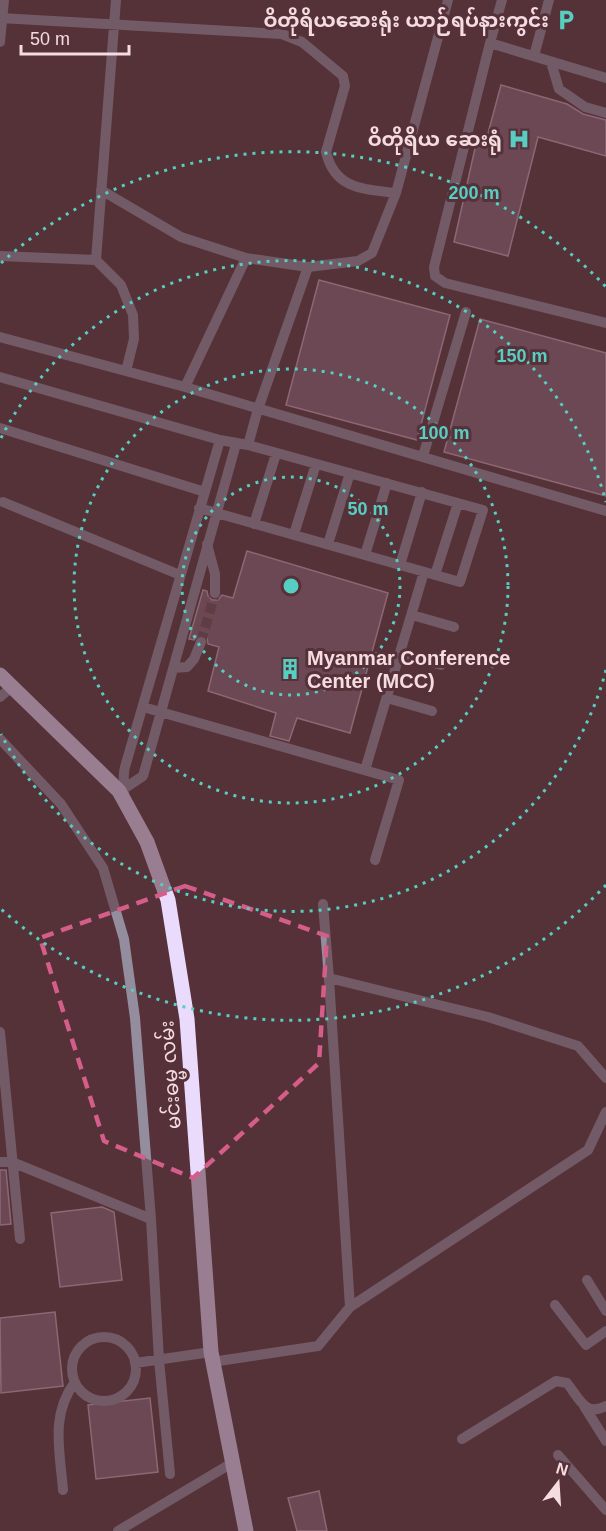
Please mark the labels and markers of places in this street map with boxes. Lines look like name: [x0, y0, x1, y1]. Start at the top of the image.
place label: ဝိတိုရိယဆေးရုံး ယာဉ်ရပ်နားကွင်း: [263, 7, 549, 36]
parking icon: ဝိတိုရိယဆေးရုံး ယာဉ်ရပ်နားကွင်း: [554, 8, 578, 32]
place label: ဝိတိုရိယ ဆေးရုံ: [368, 126, 502, 155]
hospital icon: ဝိတိုရိယ ဆေးရုံ: [507, 127, 531, 151]
centre of rings: [281, 576, 301, 596]
place label: Myanmar Conference Center (MCC): [307, 647, 510, 692]
building icon: Myanmar Conference Center (MCC): [278, 657, 302, 681]

